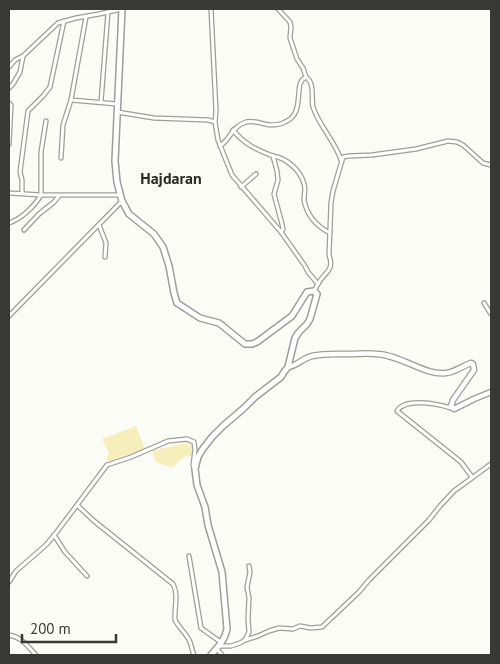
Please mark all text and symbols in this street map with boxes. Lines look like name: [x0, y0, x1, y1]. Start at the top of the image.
district label: Hajdaran: [140, 168, 202, 188]
scale bar: [22, 612, 116, 644]
text: 200 m: [30, 619, 71, 638]

